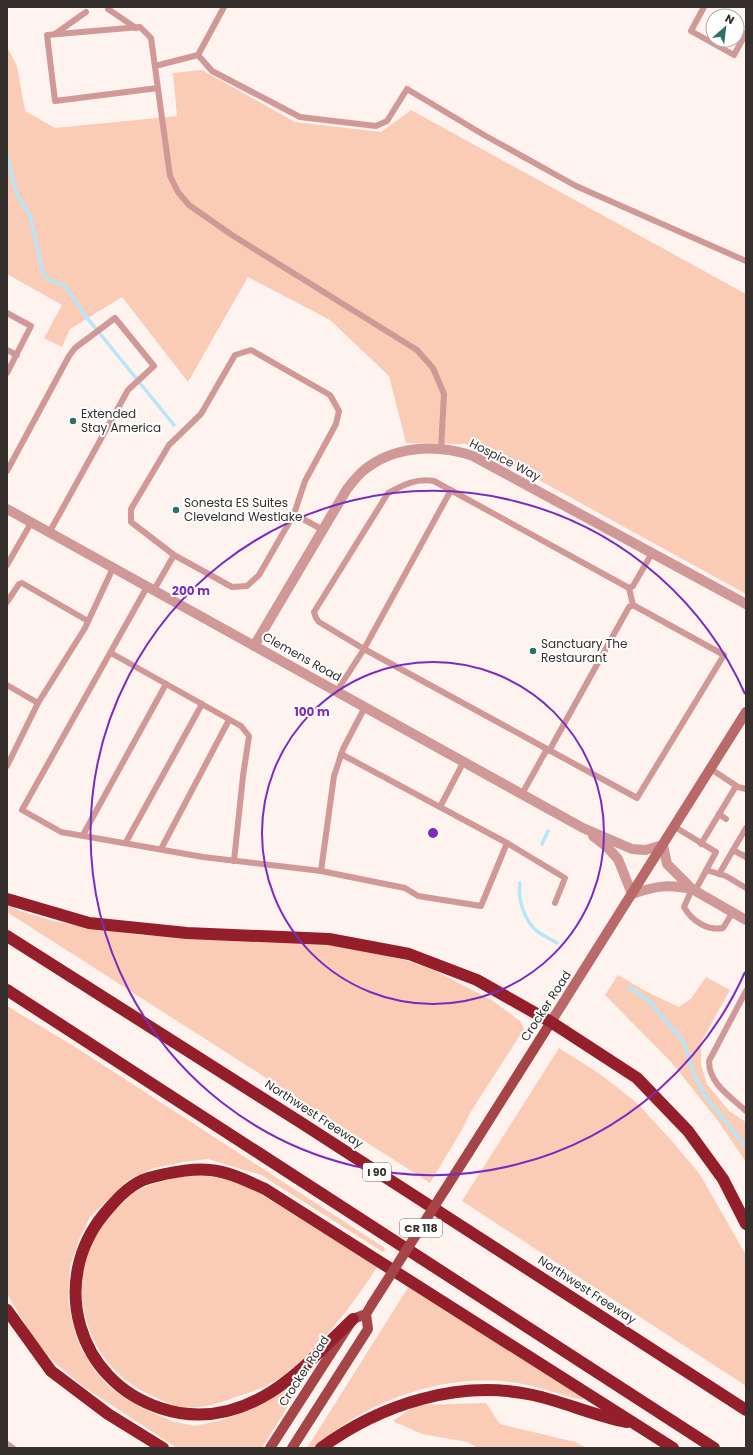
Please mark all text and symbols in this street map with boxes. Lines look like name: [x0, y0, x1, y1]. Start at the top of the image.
north arrow: [705, 8, 745, 48]
text: N: [722, 10, 737, 28]
place label: Extended Stay America: [81, 405, 161, 436]
marker: Extended Stay America: [68, 416, 78, 426]
street label: Hospice Way: [467, 434, 544, 485]
place label: Sonesta ES Suites Cleveland Westlake: [184, 494, 302, 525]
marker: Sonesta ES Suites Cleveland Westlake: [171, 505, 181, 515]
text: 200 m: [172, 582, 210, 599]
street label: Clemens Road: [260, 628, 345, 685]
place label: Sanctuary The Restaurant: [541, 635, 627, 666]
marker: Sanctuary The Restaurant: [528, 646, 538, 656]
text: 100 m: [294, 703, 330, 720]
centre of rings: [426, 826, 440, 840]
street label: Crocker Road: [516, 967, 575, 1044]
street label: Northwest Freeway: [262, 1075, 367, 1152]
road number: I 90: [363, 1163, 391, 1181]
road number: CR 118: [400, 1219, 442, 1237]
street label: Northwest Freeway: [535, 1251, 640, 1328]
street label: Crocker Road: [274, 1332, 333, 1409]

